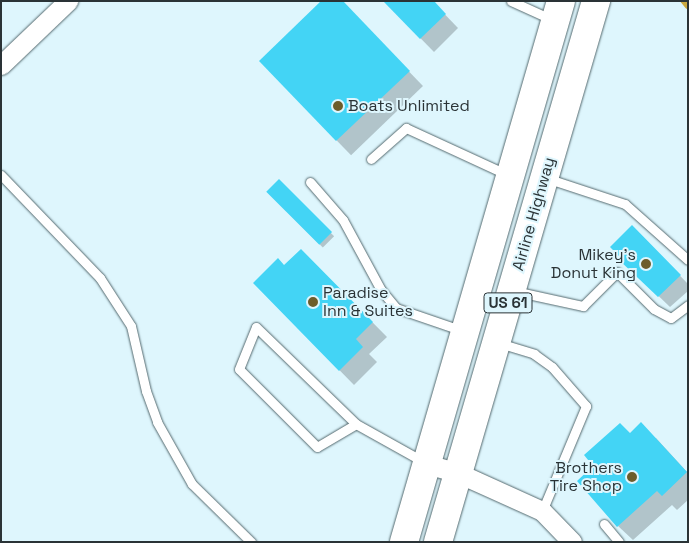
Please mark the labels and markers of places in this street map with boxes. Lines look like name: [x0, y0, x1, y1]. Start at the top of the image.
place label: Boats Unlimited: [348, 96, 470, 116]
marker: Boats Unlimited: [332, 100, 344, 112]
place label: Mikey's Donut King: [551, 245, 636, 283]
marker: Mikey's Donut King: [640, 258, 652, 270]
place label: Paradise Inn & Suites: [323, 283, 413, 321]
marker: Paradise Inn & Suites: [307, 296, 319, 308]
place label: Brothers Tire Shop: [550, 458, 622, 496]
marker: Brothers Tire Shop: [626, 471, 638, 483]

